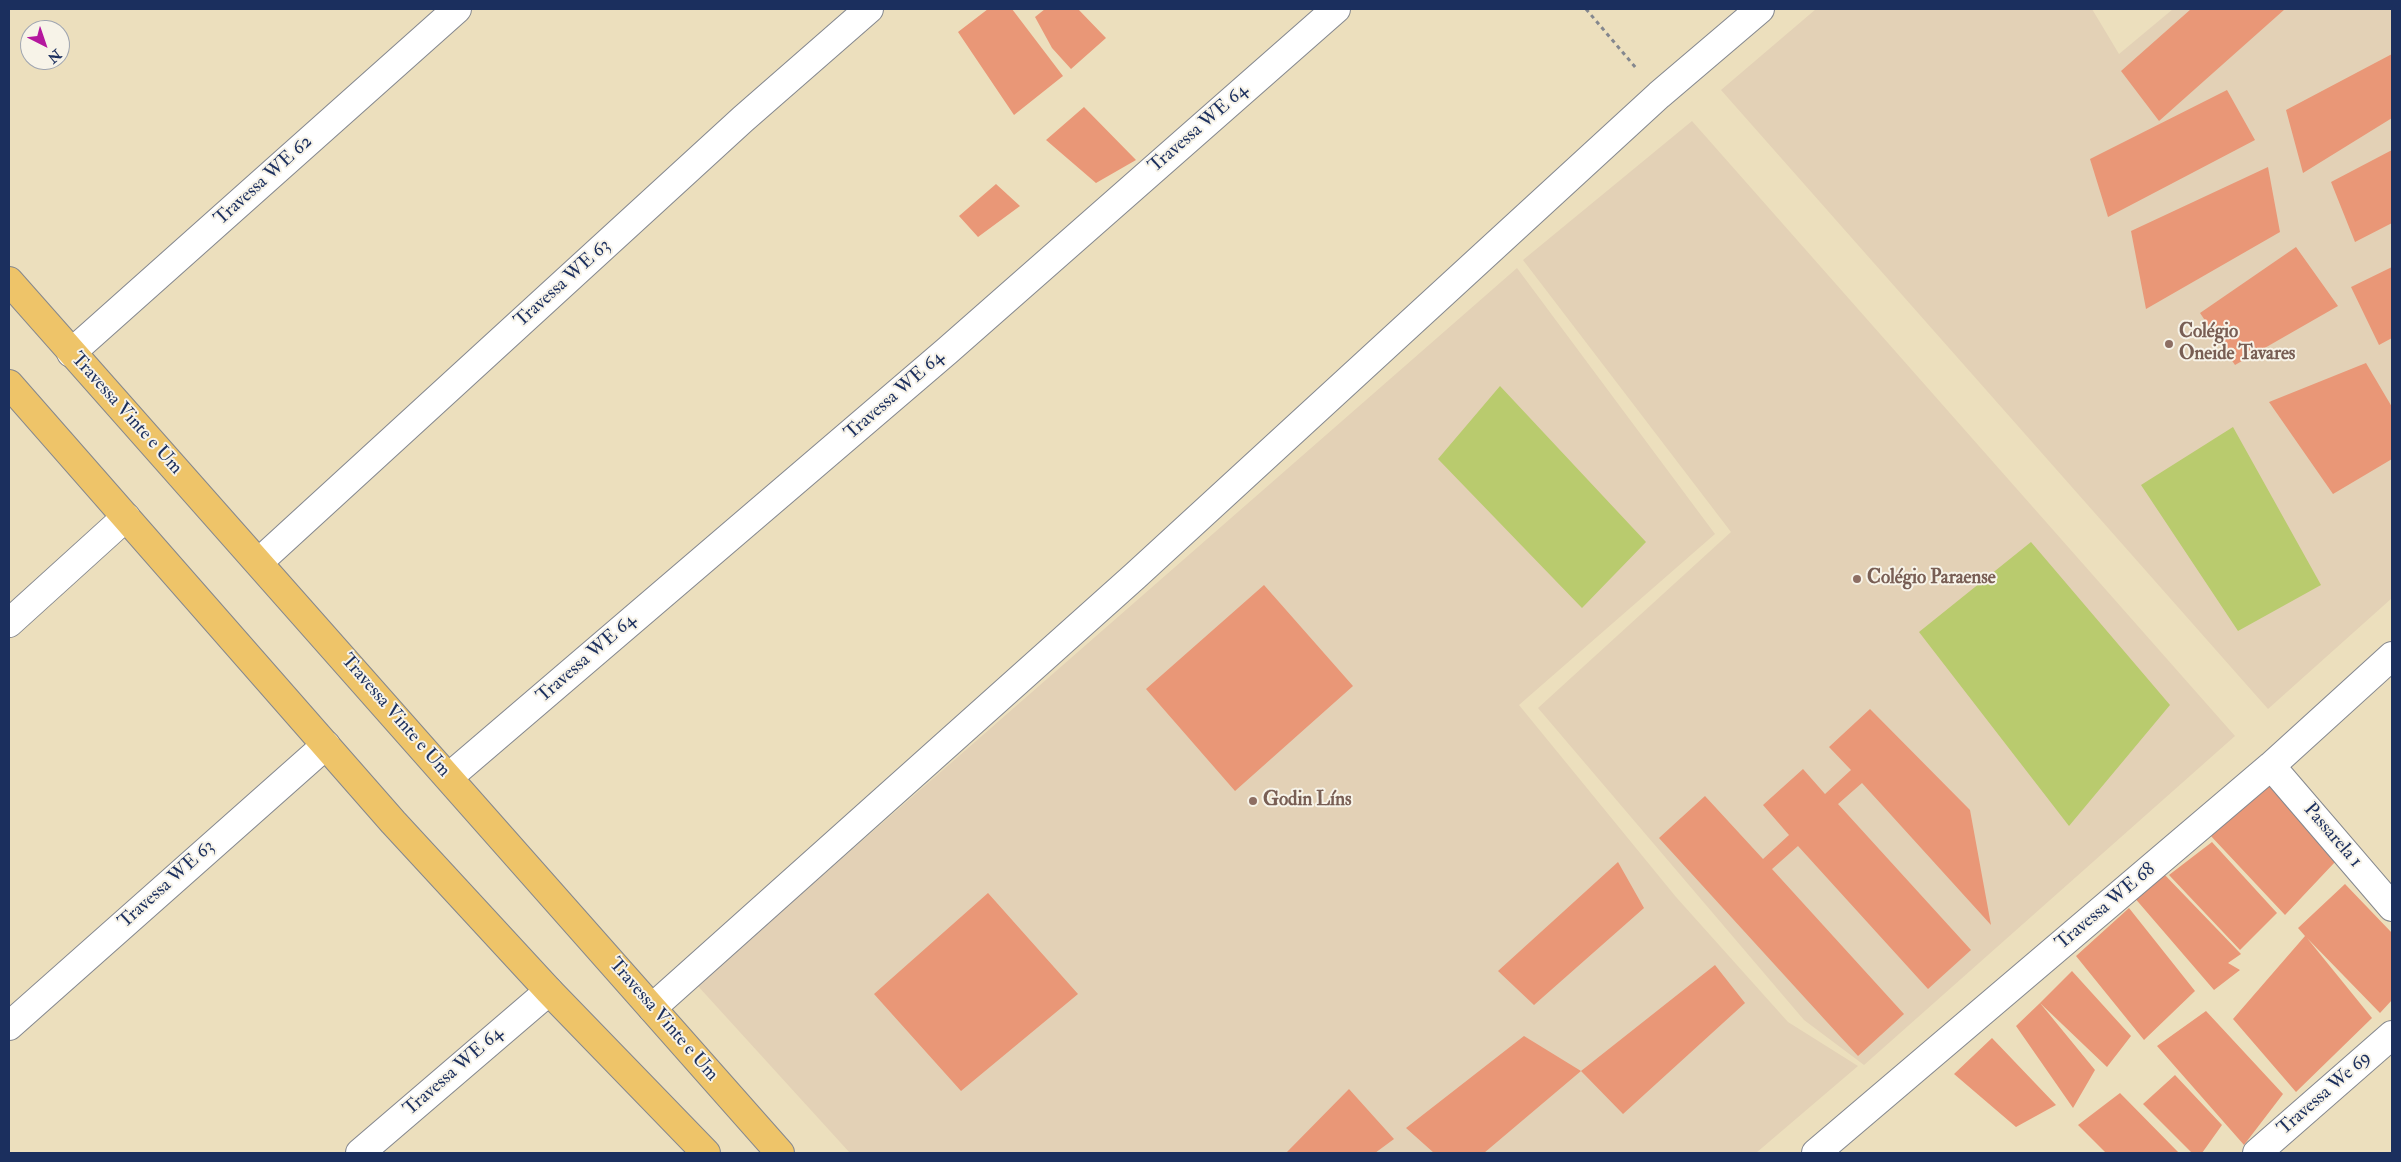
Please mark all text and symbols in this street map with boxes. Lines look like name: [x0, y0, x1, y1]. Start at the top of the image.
north arrow: [20, 20, 70, 70]
text: N: [44, 45, 65, 66]
street label: Travessa WE 64: [1145, 80, 1253, 178]
street label: Travessa WE 62: [210, 131, 318, 231]
street label: Travessa WE 63: [510, 235, 616, 333]
place label: Colégio Oneide Tavares: [2179, 322, 2295, 366]
marker: Colégio Oneide Tavares: [2163, 338, 2175, 350]
street label: Travessa WE 64: [841, 347, 949, 445]
street label: Travessa Vinte e Um: [65, 348, 187, 480]
place label: Colégio Paraense: [1867, 568, 1996, 590]
marker: Colégio Paraense: [1851, 573, 1863, 585]
street label: Travessa WE 64: [533, 610, 641, 708]
street label: Travessa Vinte e Um: [335, 650, 455, 782]
place label: Godin Líns: [1263, 790, 1351, 812]
marker: Godin Líns: [1247, 795, 1259, 807]
street label: Passarela 1: [2298, 799, 2366, 873]
street label: Travessa WE 63: [114, 836, 220, 934]
street label: Travessa WE 68: [2052, 859, 2160, 955]
street label: Travessa Vinte e Um: [603, 954, 723, 1086]
street label: Travessa WE 64: [400, 1023, 508, 1121]
street label: Travessa We 69: [2274, 1047, 2376, 1141]

